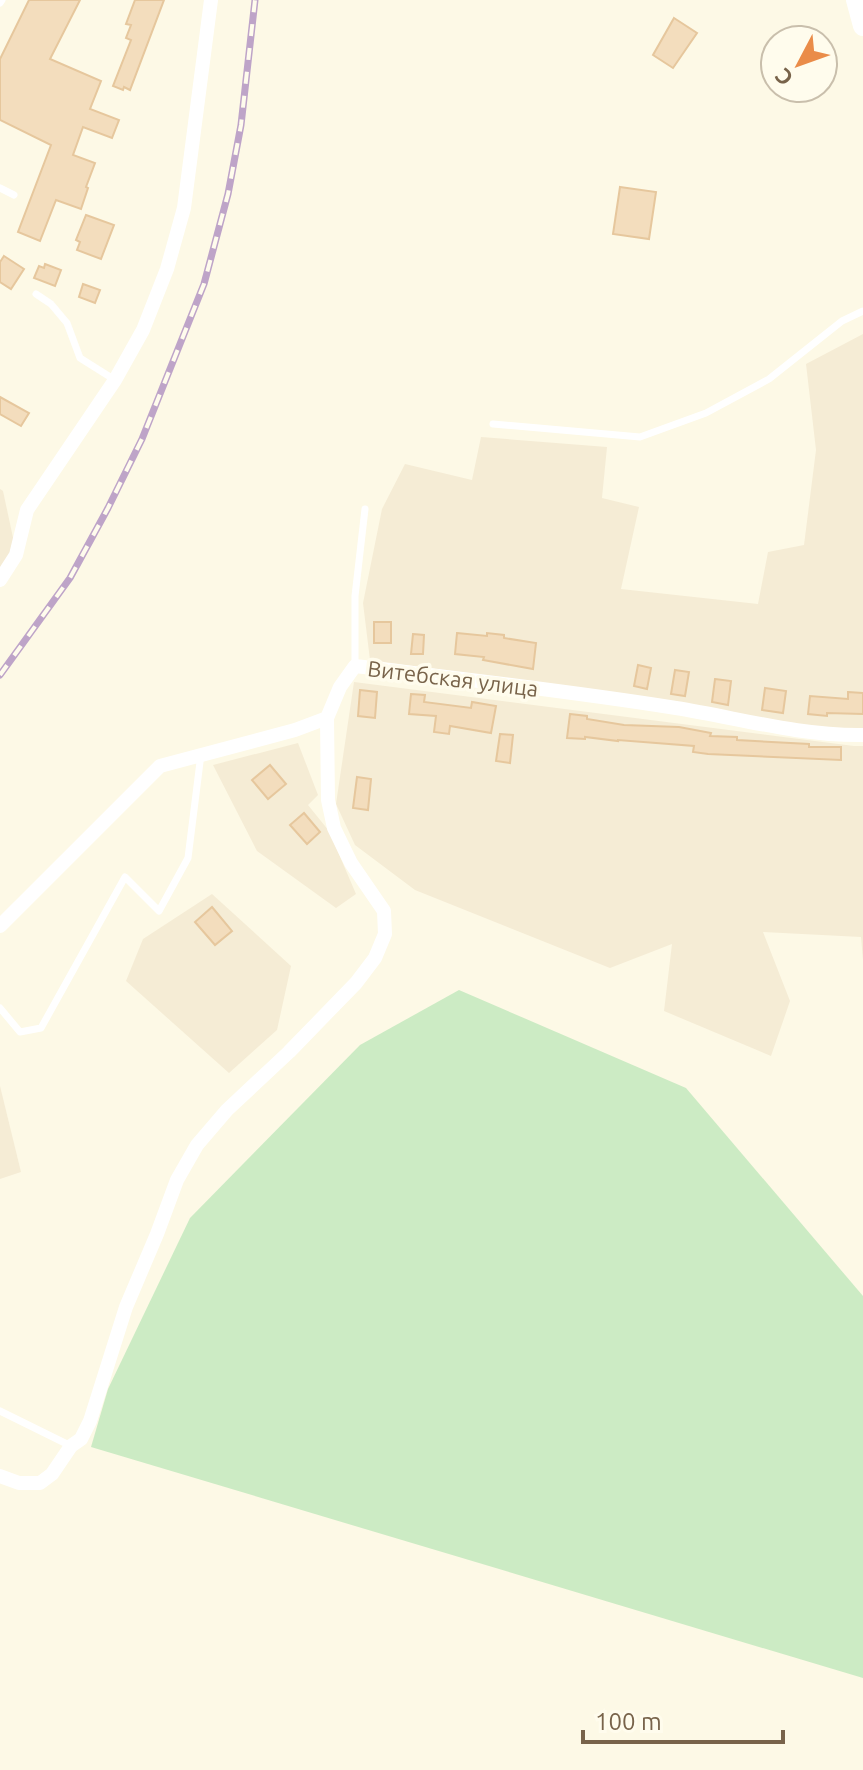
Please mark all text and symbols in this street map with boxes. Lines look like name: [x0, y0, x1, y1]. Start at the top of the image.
north arrow: [759, 24, 839, 104]
text: С: [769, 64, 798, 91]
street label: Витебская улица: [366, 655, 540, 701]
scale bar: [583, 1694, 783, 1744]
text: 100 m: [595, 1708, 662, 1735]

